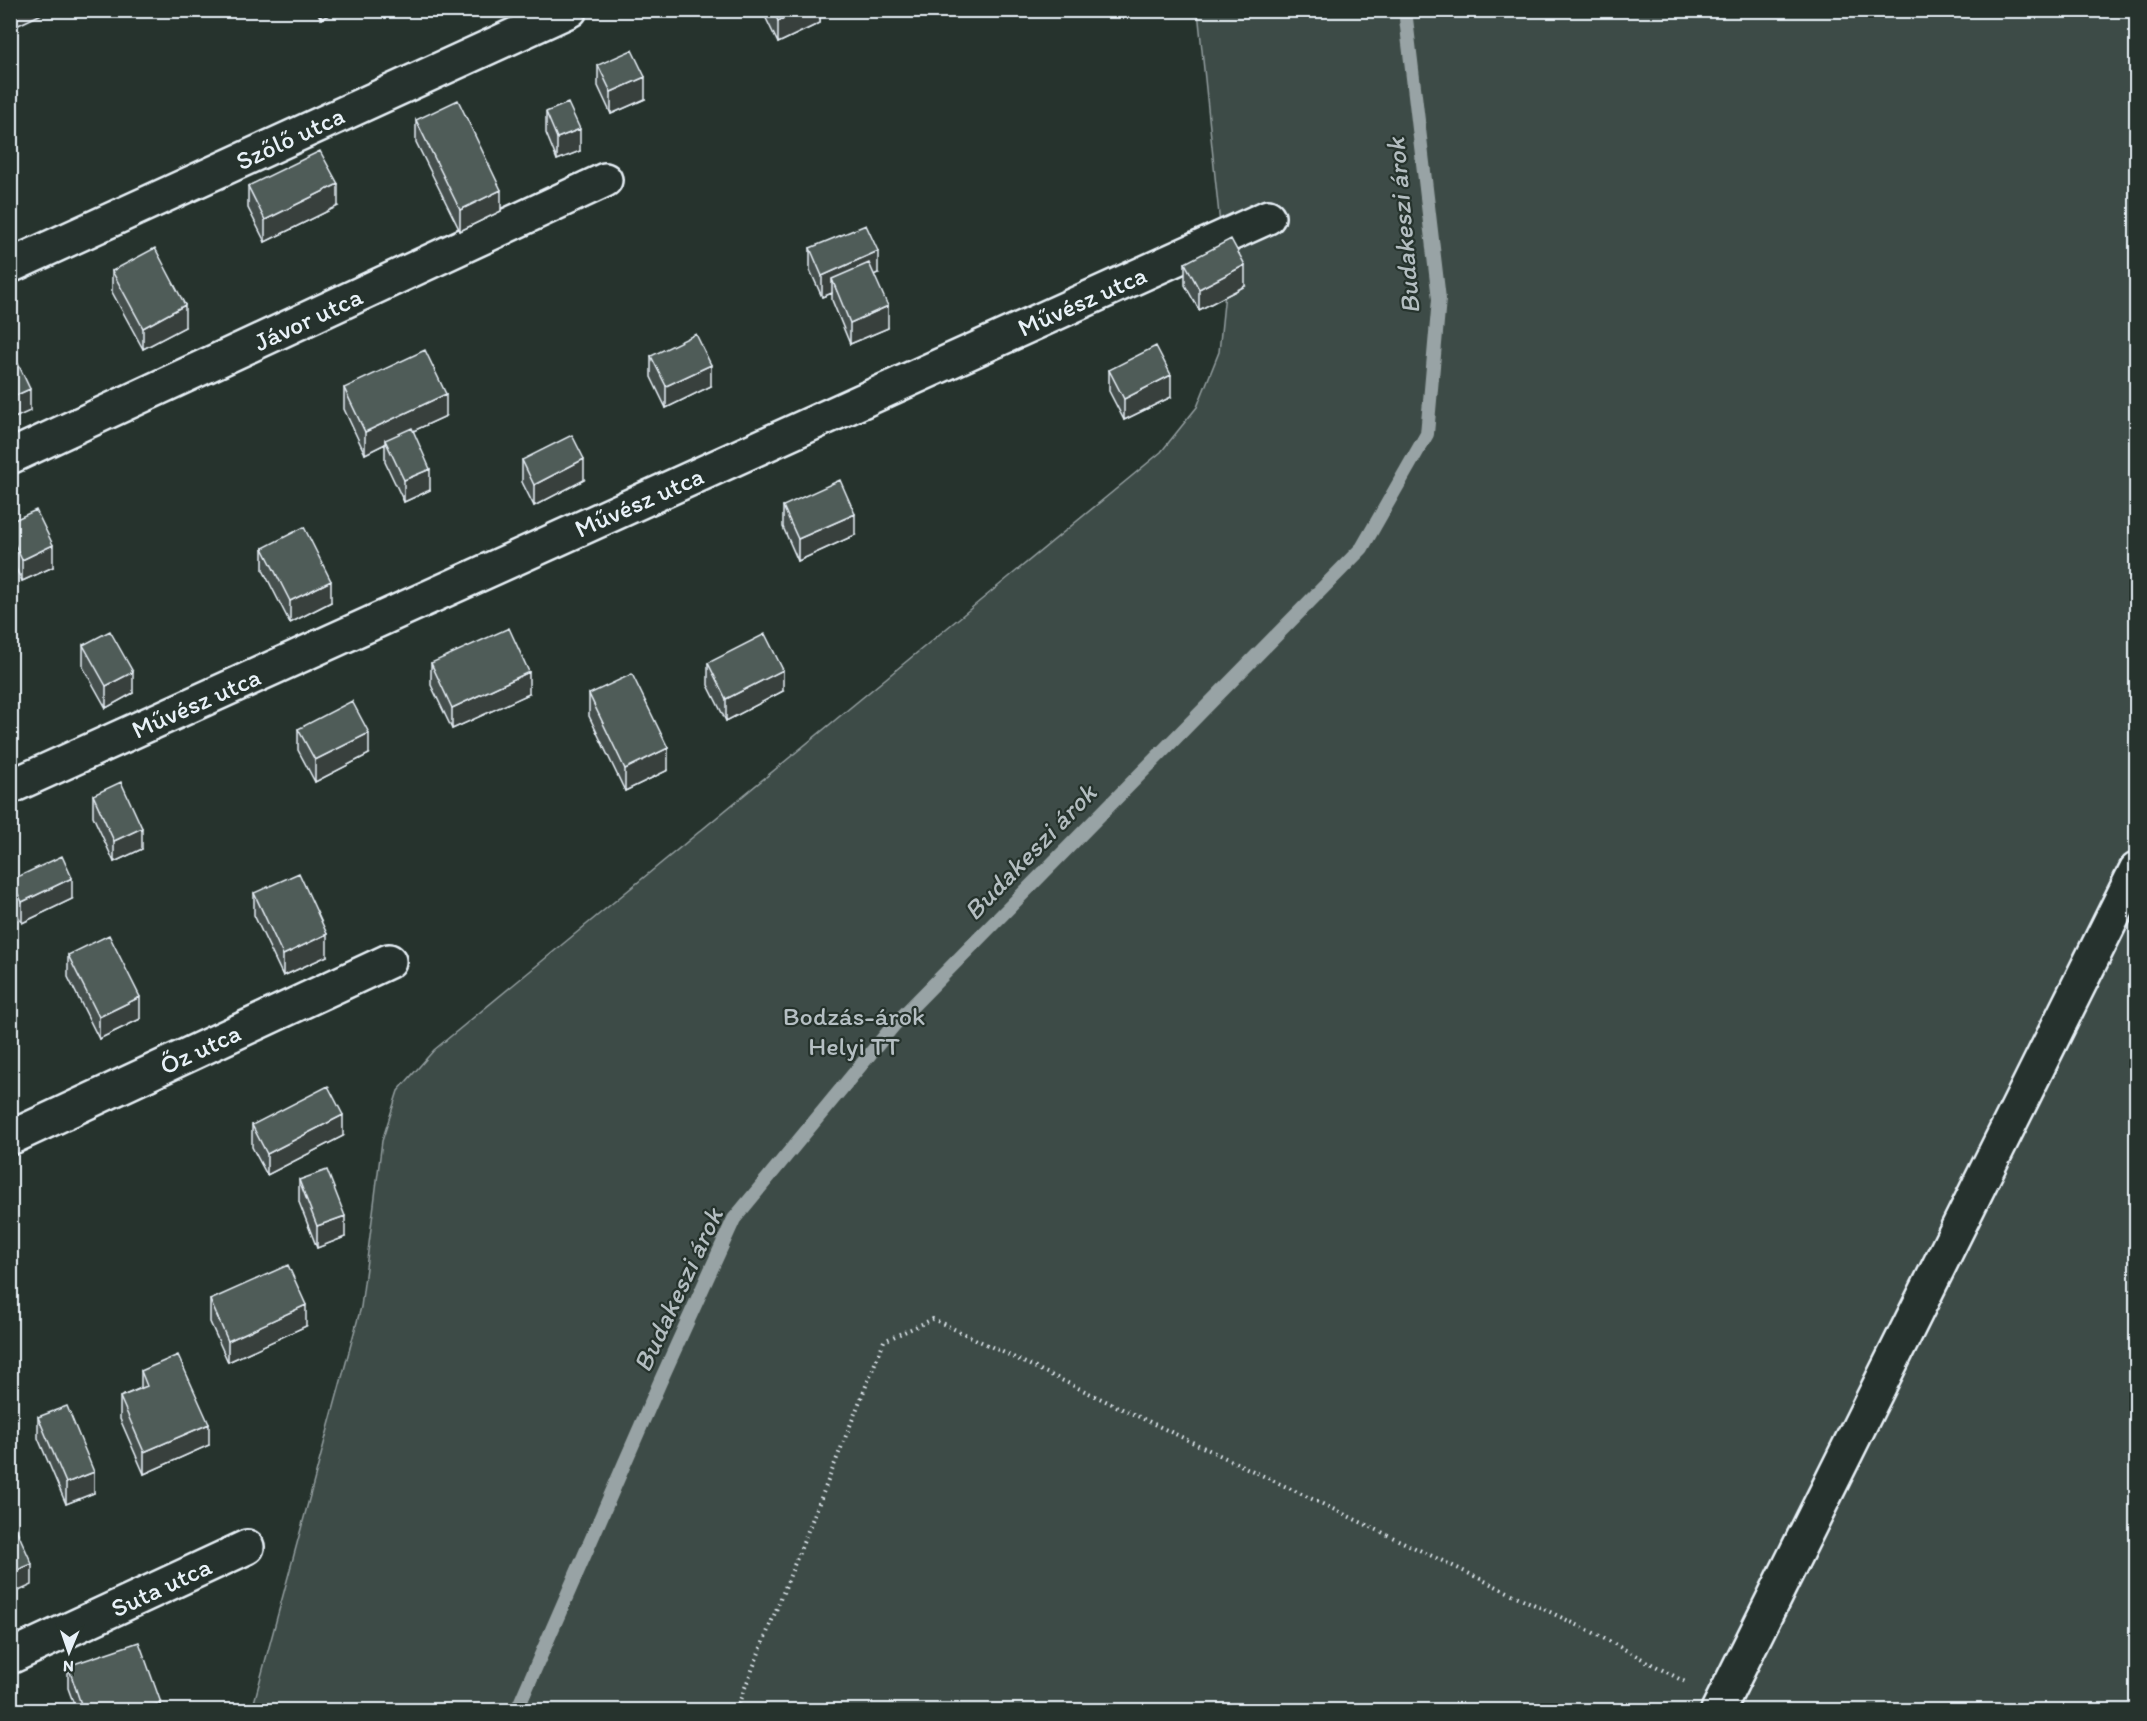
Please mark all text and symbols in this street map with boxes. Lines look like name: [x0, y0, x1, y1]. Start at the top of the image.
street label: Szőlő utca: [231, 99, 349, 177]
water label: Budakeszi árok: [1378, 134, 1427, 316]
street label: Művész utca: [1013, 258, 1152, 344]
street label: Jávor utca: [249, 280, 368, 358]
street label: Művész utca: [570, 459, 709, 545]
street label: Művész utca: [127, 660, 266, 746]
water label: Budakeszi árok: [956, 775, 1104, 927]
park label: Bodzás-árok Helyi TT: [783, 1000, 925, 1062]
street label: Őz utca: [154, 1016, 246, 1082]
water label: Budakeszi árok: [625, 1201, 731, 1377]
street label: Suta utca: [106, 1550, 217, 1624]
north arrow: [39, 1622, 99, 1682]
text: N: [63, 1657, 74, 1676]

